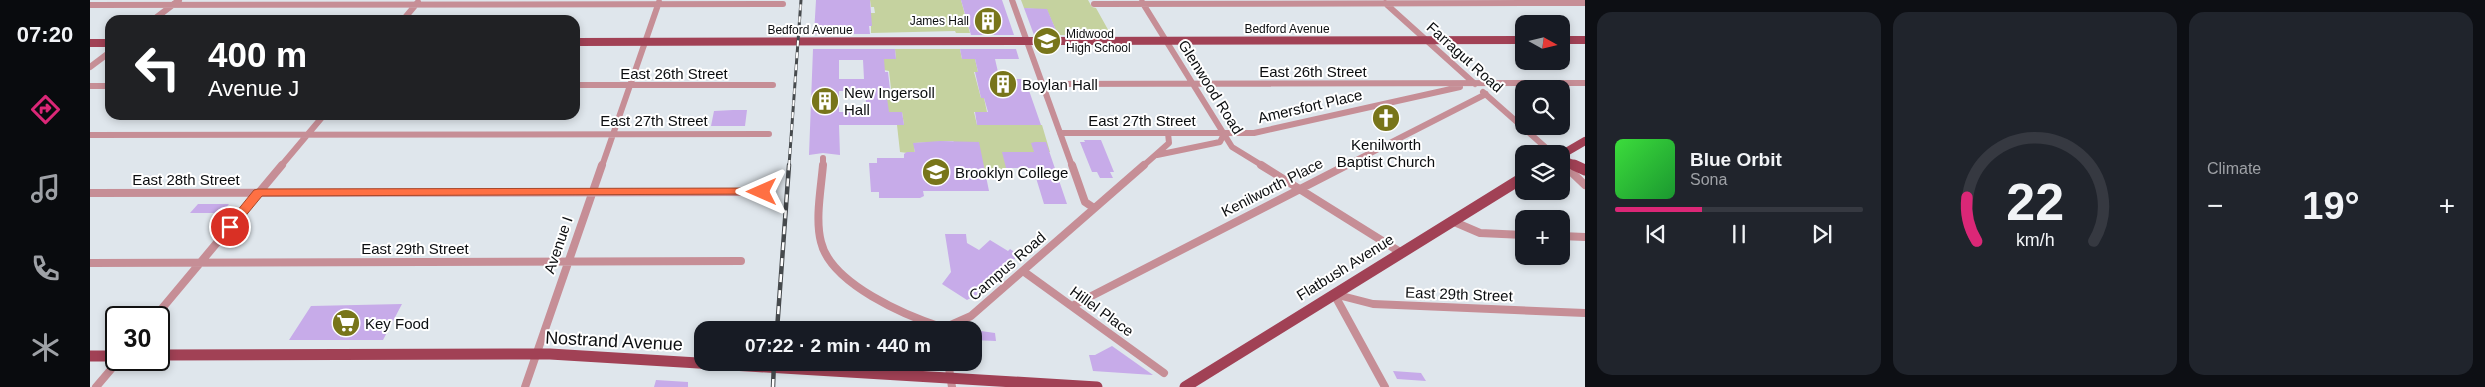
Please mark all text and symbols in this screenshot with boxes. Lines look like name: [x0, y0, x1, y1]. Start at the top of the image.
building icon: James Hall: [973, 6, 1003, 36]
place label: James Hall: [910, 14, 969, 28]
north arrow: [1515, 15, 1570, 70]
map controls: [1515, 15, 1570, 265]
street label: Farragut Road: [1423, 18, 1507, 96]
text: 07:20: [17, 22, 73, 47]
street label: Bedford Avenue: [1244, 22, 1330, 36]
street label: Bedford Avenue: [767, 23, 853, 37]
school or university icon: Midwood High School: [1032, 26, 1062, 56]
place label: Midwood High School: [1066, 27, 1131, 55]
icon: left: [125, 35, 190, 100]
text: 400 m: [208, 35, 307, 74]
street label: Glenwood Road: [1175, 37, 1247, 137]
street label: East 26th Street: [1259, 63, 1368, 80]
street label: East 26th Street: [620, 65, 729, 82]
building icon: Boylan Hall: [988, 69, 1018, 99]
text: Avenue J: [208, 76, 299, 101]
place label: Boylan Hall: [1022, 76, 1098, 93]
button: search: [1515, 80, 1570, 135]
place label: New Ingersoll Hall: [844, 84, 935, 118]
building icon: New Ingersoll Hall: [810, 86, 840, 116]
street label: Amersfort Place: [1256, 86, 1364, 126]
icon: directions: [28, 92, 63, 127]
church icon: Kenilworth Baptist Church: [1371, 103, 1401, 133]
street label: East 27th Street: [600, 112, 709, 129]
street label: East 27th Street: [1088, 112, 1197, 129]
place label: Kenilworth Baptist Church: [1337, 136, 1435, 170]
button: layers: [1515, 145, 1570, 200]
text: Blue Orbit: [1690, 149, 1782, 170]
street label: Kenilworth Place: [1218, 154, 1326, 220]
school or university icon: Brooklyn College: [921, 157, 951, 187]
text: Climate: [2207, 160, 2261, 177]
place label: Brooklyn College: [955, 164, 1068, 181]
position arrow: [735, 165, 787, 217]
icon: music: [28, 171, 63, 206]
street label: East 28th Street: [132, 171, 241, 188]
text: Sona: [1690, 171, 1727, 188]
text: 22: [2006, 173, 2064, 231]
text: 19°: [2302, 185, 2360, 227]
text: −: [2207, 190, 2223, 221]
text: +: [2439, 190, 2455, 221]
pin: [209, 206, 251, 248]
button: +: [1515, 210, 1570, 265]
icon: arrive: [216, 213, 244, 241]
street label: Avenue I: [540, 214, 576, 276]
icon: previous: [1642, 220, 1670, 248]
icon: pause: [1725, 220, 1753, 248]
icon: next: [1808, 220, 1836, 248]
street label: Campus Road: [965, 228, 1049, 304]
street label: Flatbush Avenue: [1293, 230, 1397, 304]
text: km/h: [2016, 230, 2054, 250]
street label: East 29th Street: [361, 240, 470, 257]
icon: phone: [28, 251, 63, 286]
street label: Hillel Place: [1067, 282, 1137, 340]
street label: East 29th Street: [1405, 284, 1514, 304]
speed limit sign: 30: [105, 306, 170, 371]
supermarket icon: Key Food: [331, 308, 361, 338]
place label: Key Food: [365, 315, 429, 332]
street label: Nostrand Avenue: [545, 327, 683, 355]
icon: climate: [28, 330, 63, 365]
text: 07:22 · 2 min · 440 m: [745, 335, 931, 356]

